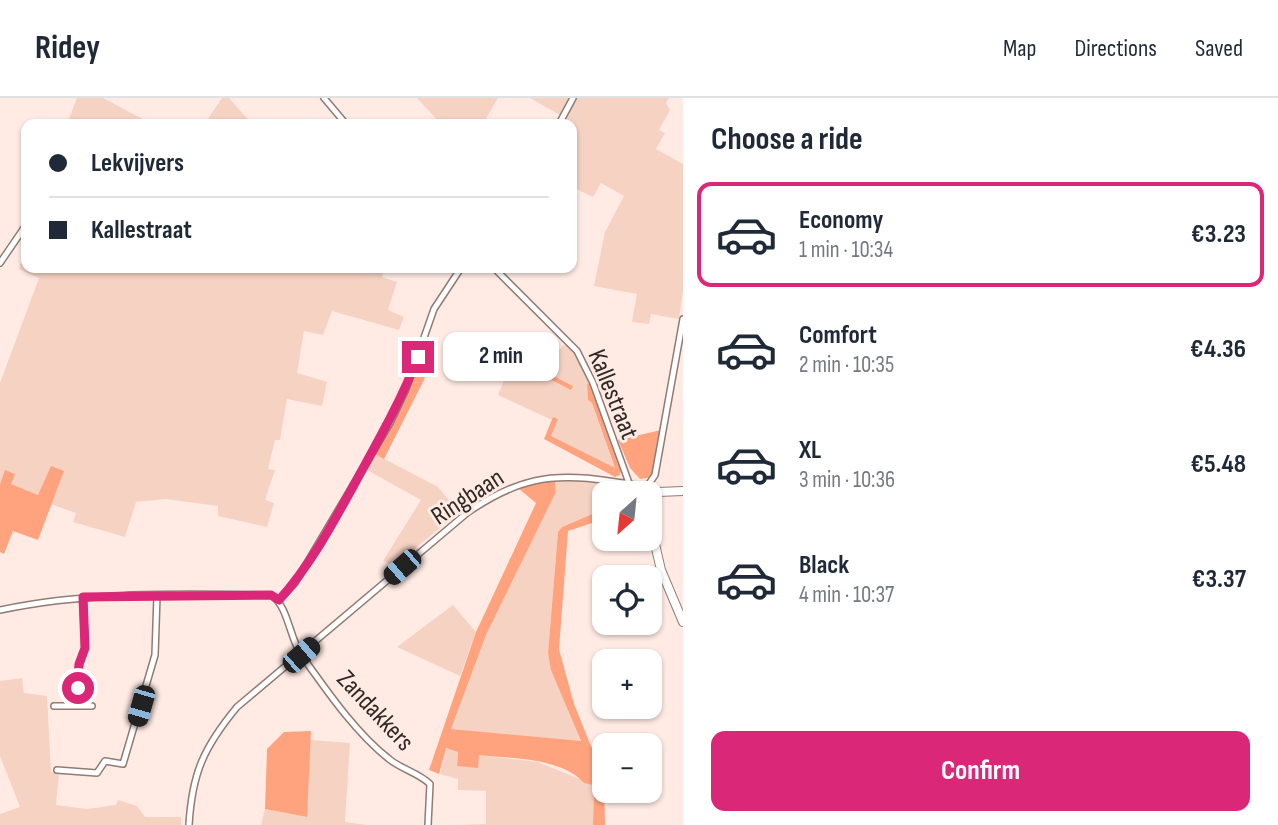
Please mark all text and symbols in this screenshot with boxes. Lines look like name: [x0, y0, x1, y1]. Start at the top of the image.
text: Ridey: [35, 28, 100, 68]
text: Map: [1003, 34, 1036, 63]
text: Directions: [1074, 34, 1157, 63]
text: Saved: [1195, 34, 1243, 63]
text: Choose a ride: [711, 120, 863, 159]
text: Lekvijvers: [91, 148, 184, 179]
icon: car: [715, 203, 778, 266]
text: Economy: [799, 205, 883, 236]
text: Kallestraat: [91, 215, 192, 246]
text: €3.23: [1191, 219, 1246, 250]
text: 1 min · 10:34: [799, 236, 893, 264]
icon: car: [715, 318, 778, 381]
text: Comfort: [799, 320, 877, 351]
callout: 2 min: [442, 332, 558, 382]
text: €4.36: [1190, 334, 1246, 365]
route end: [402, 341, 434, 373]
text: 2 min: [479, 342, 523, 370]
street label: Kallestraat: [581, 345, 645, 444]
text: 2 min · 10:35: [799, 351, 894, 379]
icon: car: [715, 433, 778, 496]
text: XL: [799, 435, 821, 466]
text: €5.48: [1191, 449, 1246, 480]
street label: Ringbaan: [426, 462, 510, 532]
text: 3 min · 10:36: [799, 466, 895, 494]
north arrow: [592, 481, 662, 551]
map controls: [592, 481, 662, 803]
car: [380, 545, 425, 589]
icon: car: [715, 548, 778, 611]
text: Black: [799, 550, 849, 581]
text: €3.37: [1192, 564, 1246, 595]
button: locate: [592, 565, 662, 635]
text: 4 min · 10:37: [799, 581, 894, 609]
car: [279, 633, 324, 677]
button: +: [592, 649, 662, 719]
street label: Zandakkers: [330, 664, 420, 758]
route start: [62, 672, 94, 704]
car: [126, 683, 157, 729]
button: Confirm: [711, 731, 1250, 811]
button: −: [592, 733, 662, 803]

